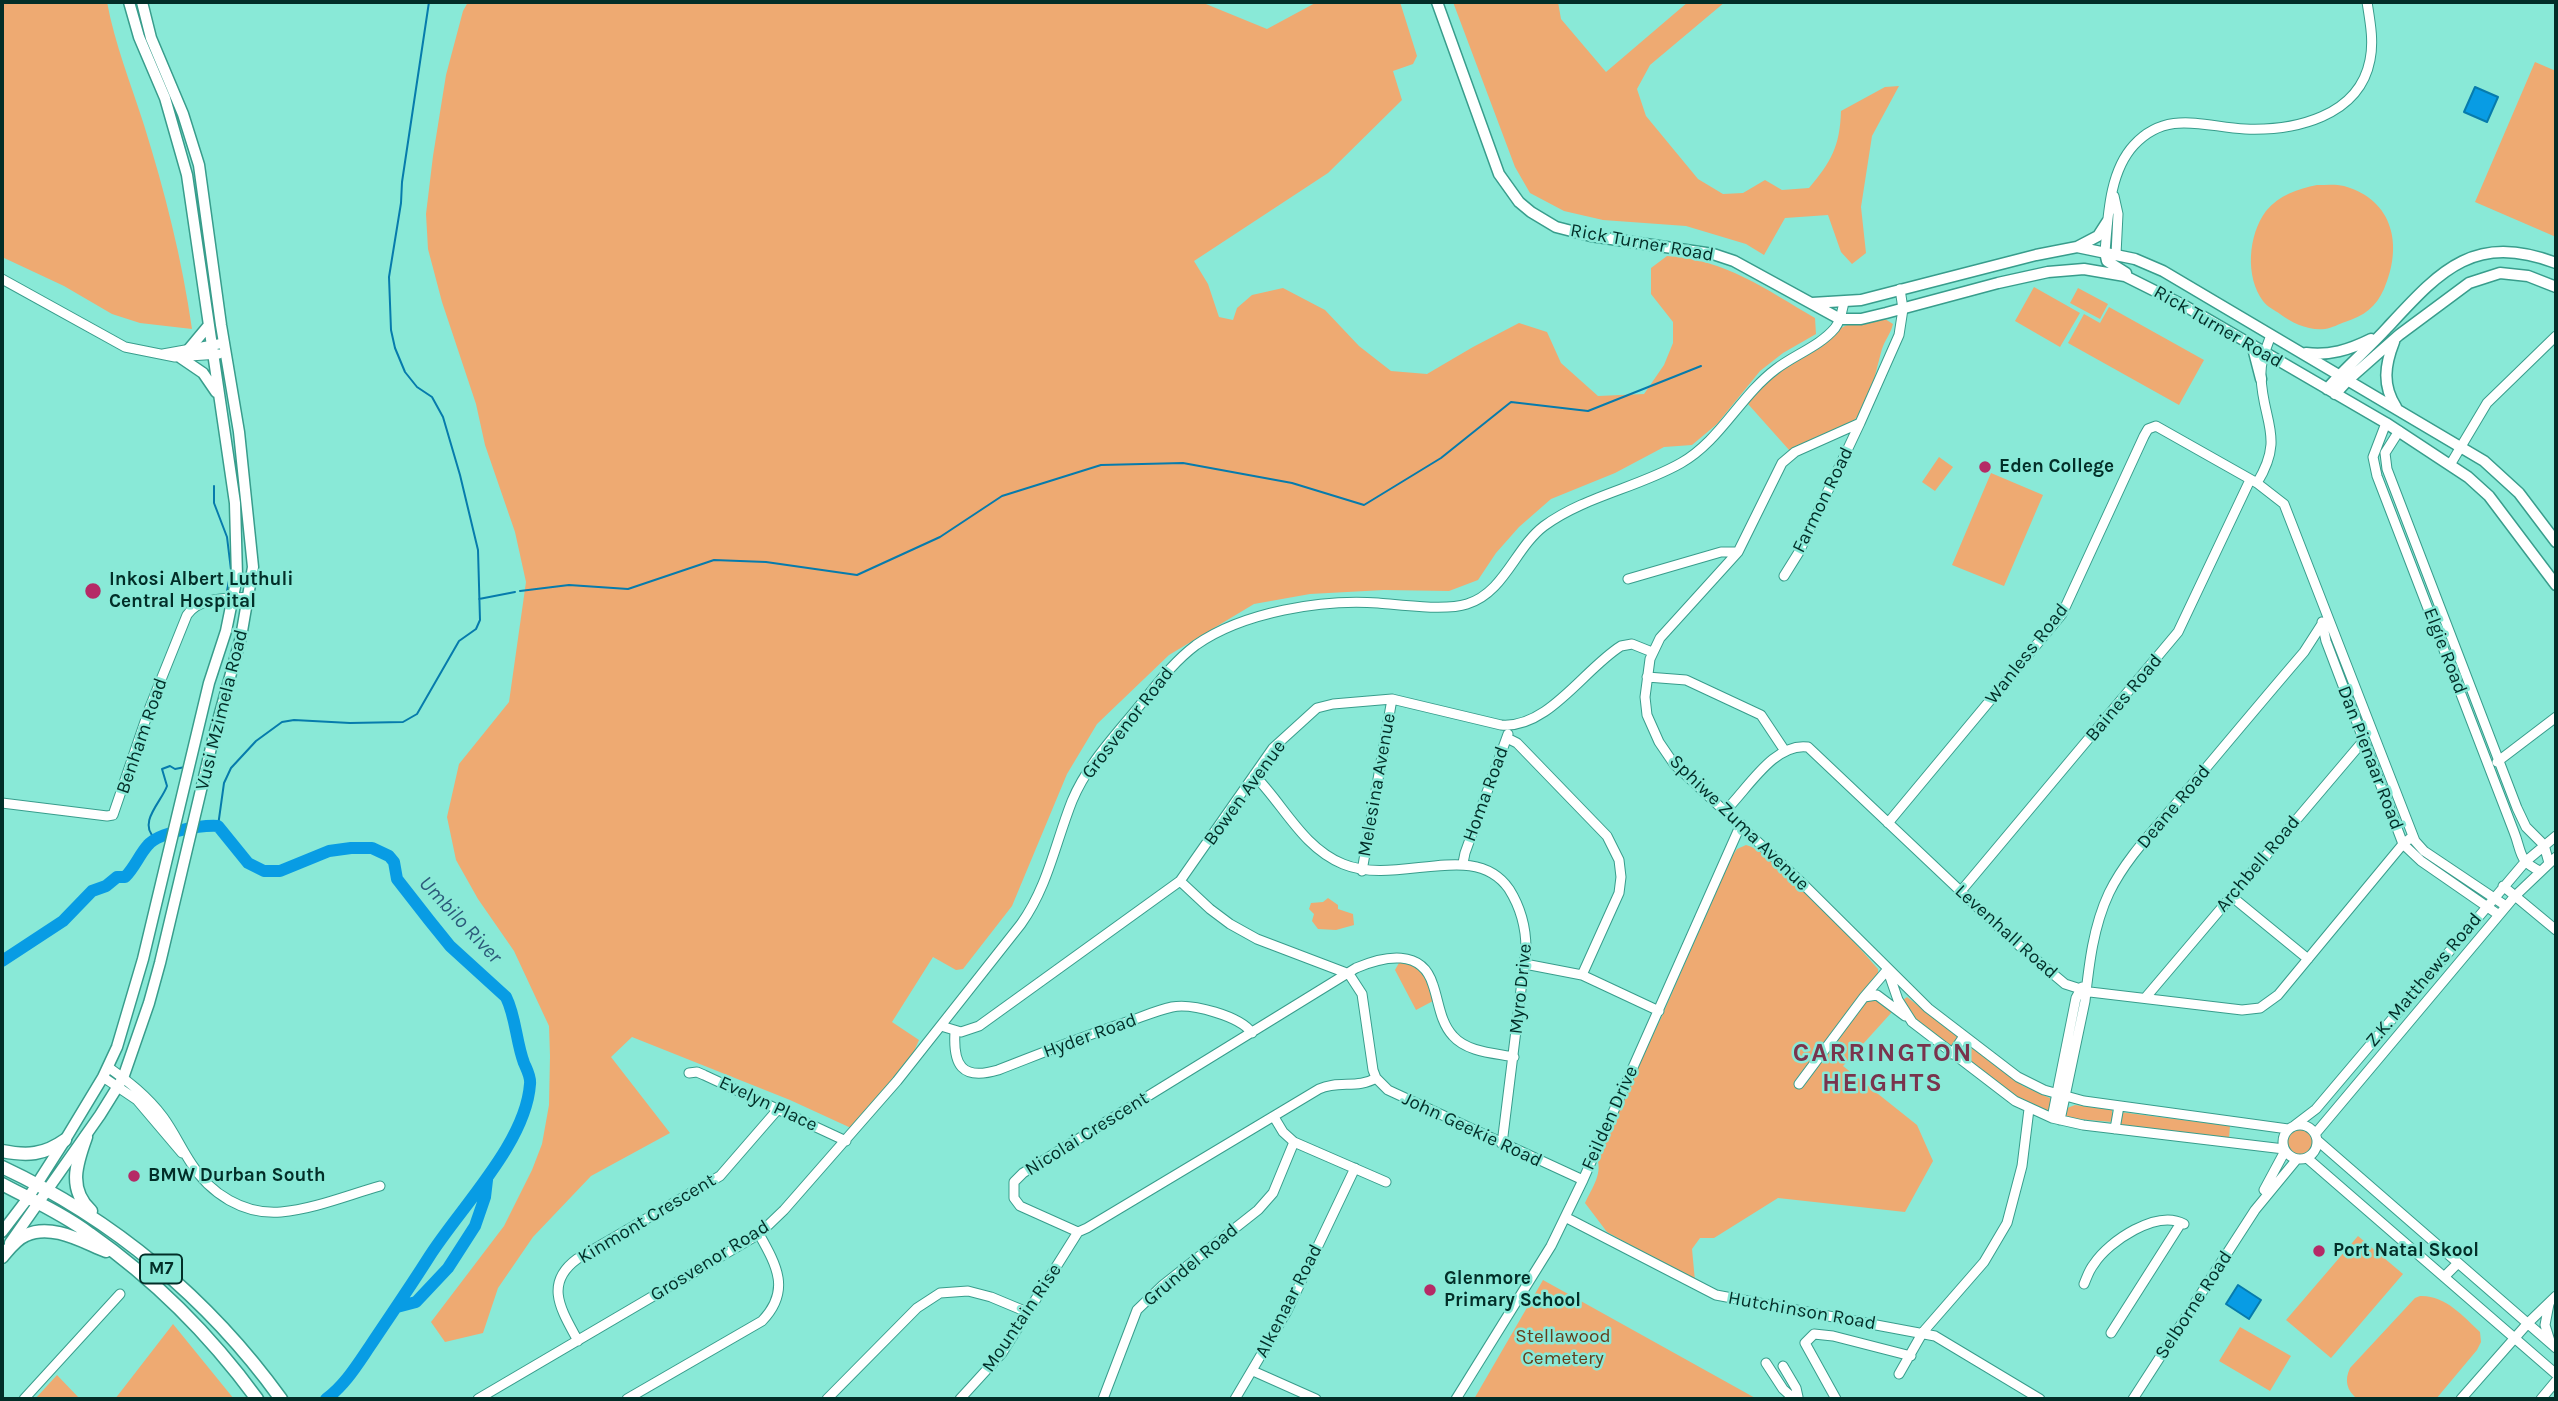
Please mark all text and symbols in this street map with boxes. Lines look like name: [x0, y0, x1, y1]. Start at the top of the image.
street label: Rick Turner Road: [1569, 219, 1715, 267]
street label: Rick Turner Road: [2149, 281, 2287, 373]
street label: Farmon Road: [1788, 443, 1858, 557]
place label: Eden College: [1999, 456, 2114, 478]
marker: Eden College: [1977, 459, 1993, 475]
place label: Inkosi Albert Luthuli Central Hospital: [109, 569, 293, 613]
marker: Inkosi Albert Luthuli Central Hospital: [83, 581, 103, 601]
street label: Wanless Road: [1981, 599, 2073, 709]
street label: Elgie Road: [2418, 605, 2472, 697]
street label: Vusi Mzimela Road: [191, 627, 253, 793]
street label: Baines Road: [2081, 650, 2167, 746]
street label: Grosvenor Road: [1077, 662, 1179, 784]
street label: Benham Road: [112, 675, 172, 797]
street label: Dan Pienaar Road: [2332, 683, 2408, 833]
street label: Melesina Avenue: [1353, 711, 1401, 859]
street label: Bowen Avenue: [1199, 736, 1291, 850]
street label: Homa Road: [1458, 743, 1514, 845]
street label: Sphiwe Zuma Avenue: [1664, 750, 1814, 896]
street label: Deane Road: [2132, 761, 2216, 853]
street label: Archbell Road: [2211, 811, 2305, 917]
water label: Umbilo River: [413, 871, 507, 969]
street label: Levenhall Road: [1950, 880, 2062, 984]
street label: Z.K. Matthews Road: [2361, 908, 2487, 1052]
street label: Myro Drive: [1505, 943, 1537, 1035]
street label: Hyder Road: [1040, 1009, 1140, 1063]
district label: CARRINGTON HEIGHTS: [1794, 1038, 1972, 1100]
street label: Feilden Drive: [1577, 1062, 1643, 1174]
street label: Evelyn Place: [715, 1071, 821, 1137]
street label: Nicolai Crescent: [1021, 1087, 1153, 1181]
street label: John Geekie Road: [1398, 1088, 1546, 1172]
place label: BMW Durban South: [148, 1165, 326, 1187]
marker: BMW Durban South: [126, 1168, 142, 1184]
street label: Kinmont Crescent: [574, 1169, 720, 1269]
street label: Grosvenor Road: [646, 1215, 774, 1307]
street label: Grundel Road: [1139, 1219, 1243, 1311]
street label: Alkenaar Road: [1251, 1240, 1327, 1362]
place label: Port Natal Skool: [2333, 1240, 2479, 1262]
marker: Port Natal Skool: [2311, 1243, 2327, 1259]
street label: Selborne Road: [2151, 1247, 2237, 1363]
road number: M7: [140, 1254, 182, 1284]
street label: Mountain Rise: [977, 1260, 1067, 1376]
place label: Glenmore Primary School: [1444, 1268, 1581, 1312]
marker: Glenmore Primary School: [1422, 1282, 1438, 1298]
street label: Hutchinson Road: [1726, 1287, 1878, 1335]
park label: Stellawood Cemetery: [1515, 1326, 1611, 1370]

